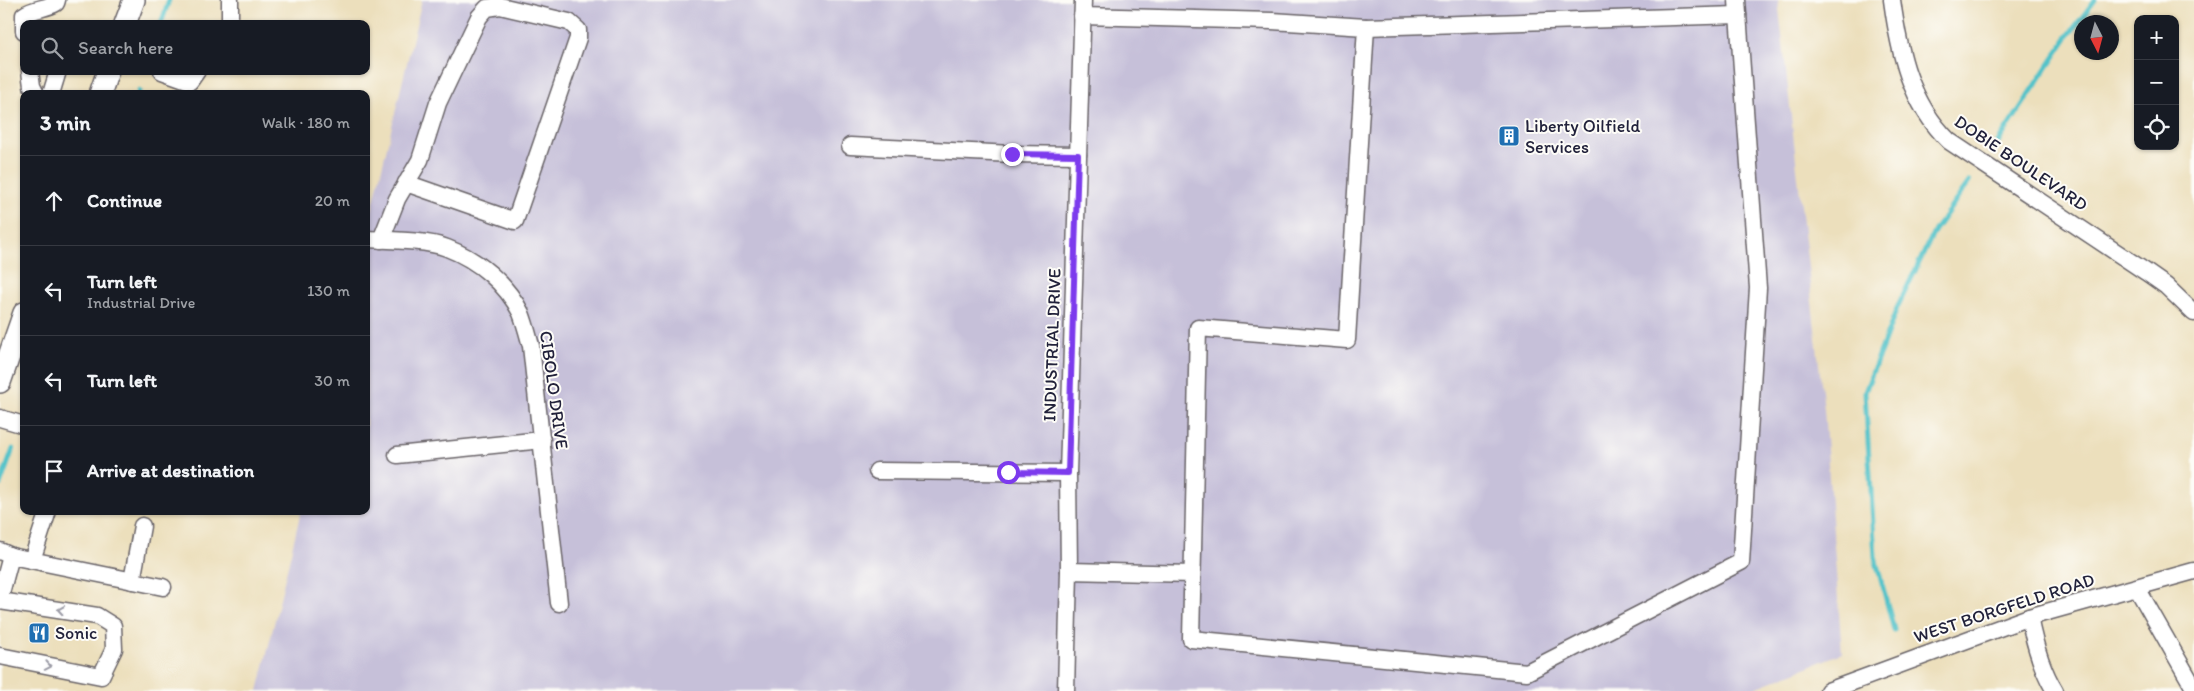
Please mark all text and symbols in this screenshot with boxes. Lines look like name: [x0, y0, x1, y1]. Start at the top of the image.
north arrow: [2074, 15, 2119, 60]
map controls: [2134, 15, 2179, 150]
button: +: [2134, 15, 2179, 60]
search box: [20, 20, 370, 75]
icon: search: [38, 34, 66, 62]
text: Search here: [78, 36, 173, 59]
button: −: [2134, 60, 2179, 105]
button: locate: [2134, 105, 2179, 150]
text: 3 min: [40, 110, 90, 135]
street label: DOBIE BOULEVARD: [1950, 110, 2092, 216]
text: Walk · 180 m: [262, 113, 350, 132]
place label: Liberty Oilfield Services: [1525, 115, 1640, 158]
building icon: Liberty Oilfield Services: [1497, 124, 1521, 148]
route end: [1001, 143, 1024, 166]
icon: ahead: [40, 187, 68, 215]
text: Continue: [87, 189, 162, 212]
text: 20 m: [315, 191, 350, 210]
street label: INDUSTRIAL DRIVE: [1038, 268, 1066, 422]
text: Turn left: [87, 270, 157, 293]
icon: left: [40, 277, 68, 305]
text: 130 m: [307, 281, 350, 300]
text: Industrial Drive: [87, 293, 195, 312]
street label: CIBOLO DRIVE: [535, 329, 573, 451]
icon: left: [40, 367, 68, 395]
text: Turn left: [87, 369, 157, 392]
text: 30 m: [314, 371, 350, 390]
icon: arrive: [40, 457, 68, 485]
text: Arrive at destination: [87, 459, 254, 482]
route start: [997, 461, 1020, 484]
street label: WEST BORGFELD ROAD: [1911, 568, 2097, 648]
one-way arrow: [57, 606, 65, 616]
restaurant icon: Sonic: [27, 621, 51, 645]
place label: Sonic: [55, 622, 97, 644]
one-way arrow: [44, 660, 52, 670]

